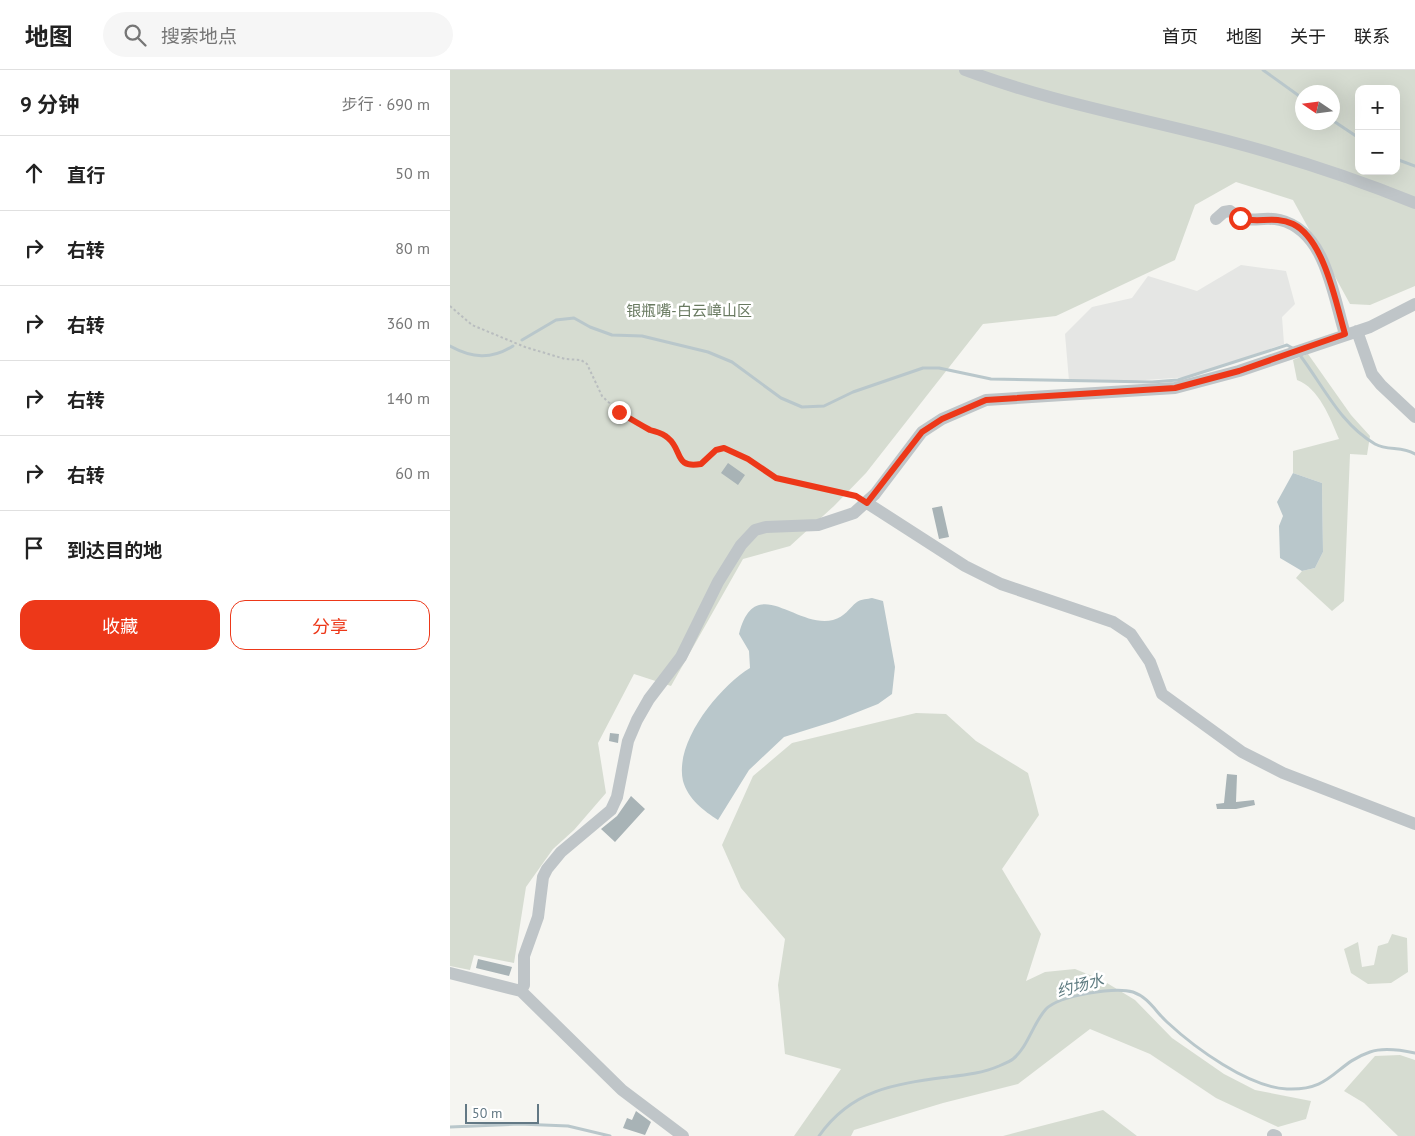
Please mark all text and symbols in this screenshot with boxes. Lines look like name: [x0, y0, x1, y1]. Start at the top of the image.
search box: [103, 12, 453, 57]
text: 地图: [25, 21, 73, 52]
icon: search: [121, 21, 149, 49]
text: 搜索地点: [161, 24, 237, 48]
text: 首页: [1162, 25, 1198, 48]
text: 地图: [1226, 25, 1262, 48]
text: 关于: [1290, 25, 1326, 48]
text: 联系: [1354, 25, 1390, 48]
north arrow: [1295, 85, 1340, 130]
map controls: [1355, 85, 1400, 175]
button: +: [1355, 85, 1400, 130]
text: 9 分钟: [20, 91, 79, 118]
text: 步行 · 690 m: [342, 94, 430, 114]
button: −: [1355, 130, 1400, 175]
icon: ahead: [20, 159, 48, 187]
text: 直行: [67, 163, 105, 187]
text: 50 m: [395, 163, 430, 183]
route start: [1229, 207, 1252, 230]
icon: right: [20, 234, 48, 262]
text: 右转: [67, 238, 105, 262]
text: 80 m: [395, 238, 430, 258]
park label: 银瓶嘴-白云嶂山区: [626, 301, 752, 320]
icon: right: [20, 309, 48, 337]
text: 右转: [67, 313, 105, 337]
text: 360 m: [387, 313, 430, 333]
icon: right: [20, 384, 48, 412]
text: 右转: [67, 388, 105, 412]
text: 140 m: [387, 388, 430, 408]
route end: [608, 401, 631, 424]
icon: right: [20, 459, 48, 487]
text: 右转: [67, 463, 105, 487]
text: 60 m: [395, 463, 430, 483]
icon: arrive: [20, 534, 48, 562]
text: 到达目的地: [67, 538, 162, 562]
button: 收藏: [20, 600, 220, 650]
button: 分享: [230, 600, 430, 650]
water label: 约场水: [1054, 969, 1107, 1001]
scale bar: [465, 1101, 539, 1124]
text: 50 m: [472, 1104, 502, 1122]

